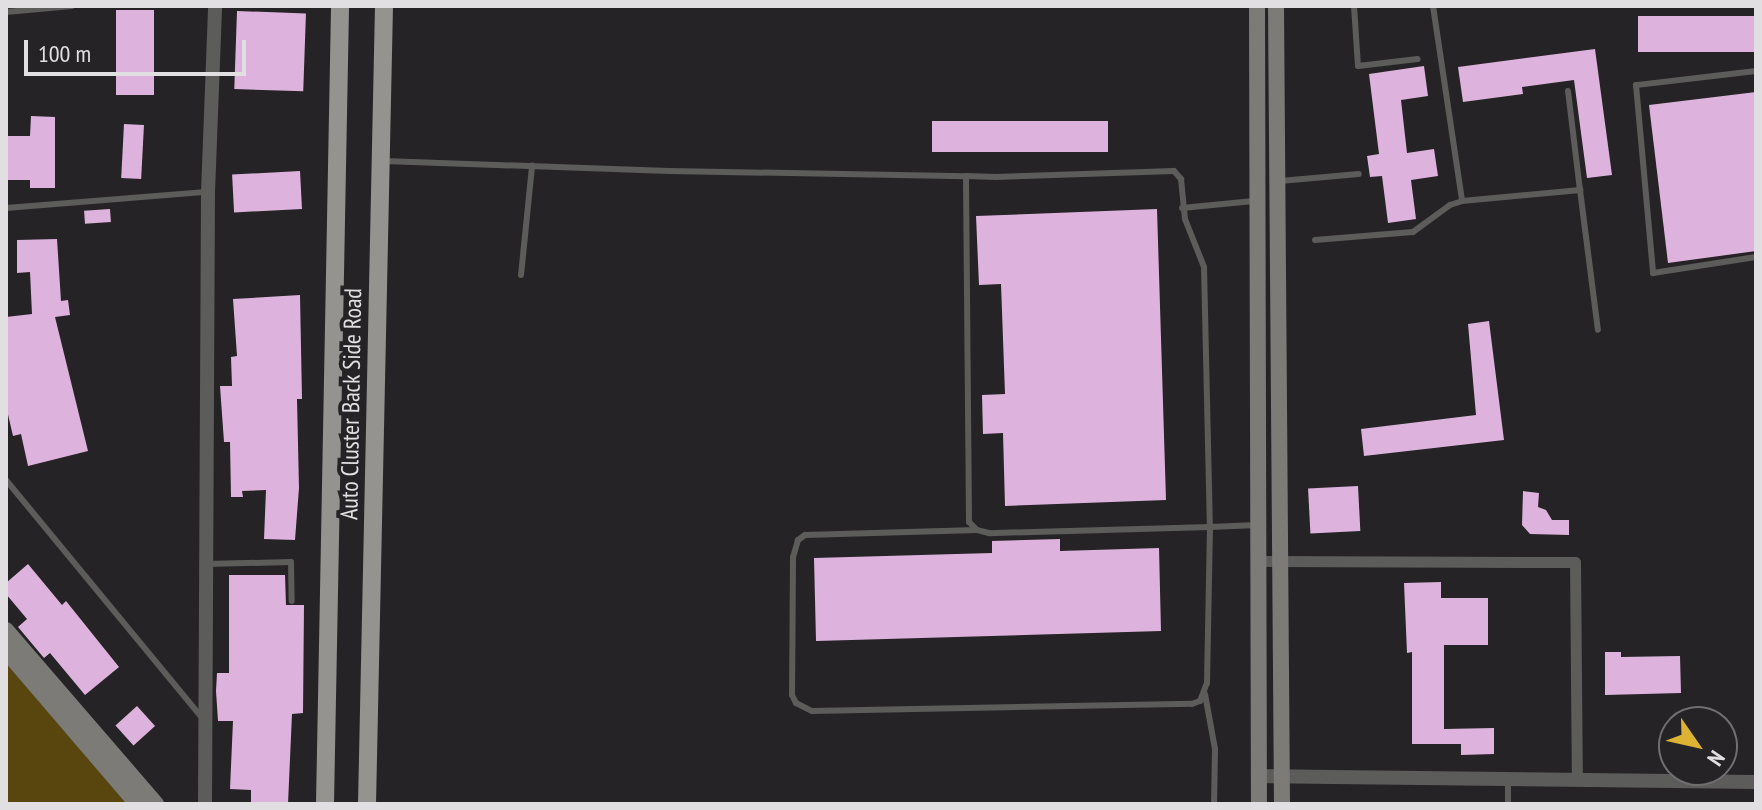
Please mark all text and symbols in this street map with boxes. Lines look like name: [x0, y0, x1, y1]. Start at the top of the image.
scale bar: [28, 24, 250, 74]
text: 100 m: [38, 38, 91, 69]
street label: Auto Cluster Back Side Road: [335, 288, 367, 520]
north arrow: [1658, 706, 1738, 786]
text: N: [1701, 746, 1731, 771]

